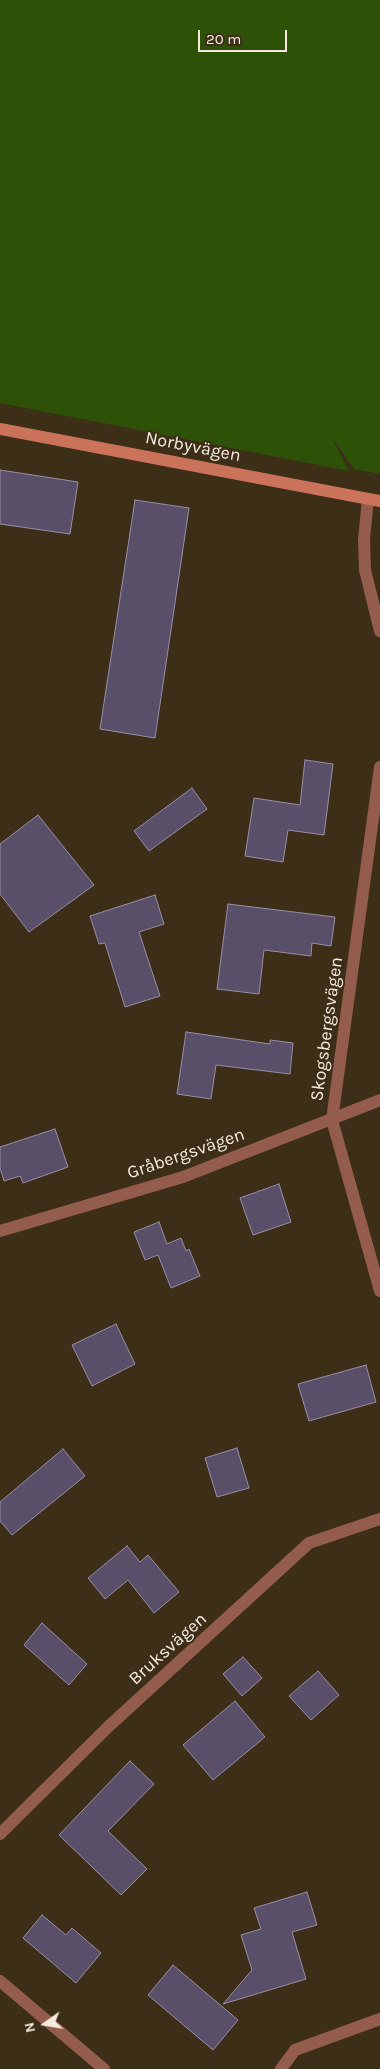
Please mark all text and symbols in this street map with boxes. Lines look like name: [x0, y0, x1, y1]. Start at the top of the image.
scale bar: [200, 20, 289, 52]
text: 20 m: [206, 30, 241, 48]
street label: Norbyvägen: [143, 427, 243, 467]
street label: Skogsbergsvägen: [306, 955, 348, 1103]
street label: Gråbergsvägen: [124, 1124, 248, 1184]
street label: Bruksvägen: [125, 1608, 211, 1690]
north arrow: [20, 1999, 70, 2049]
text: N: [20, 2021, 39, 2034]

